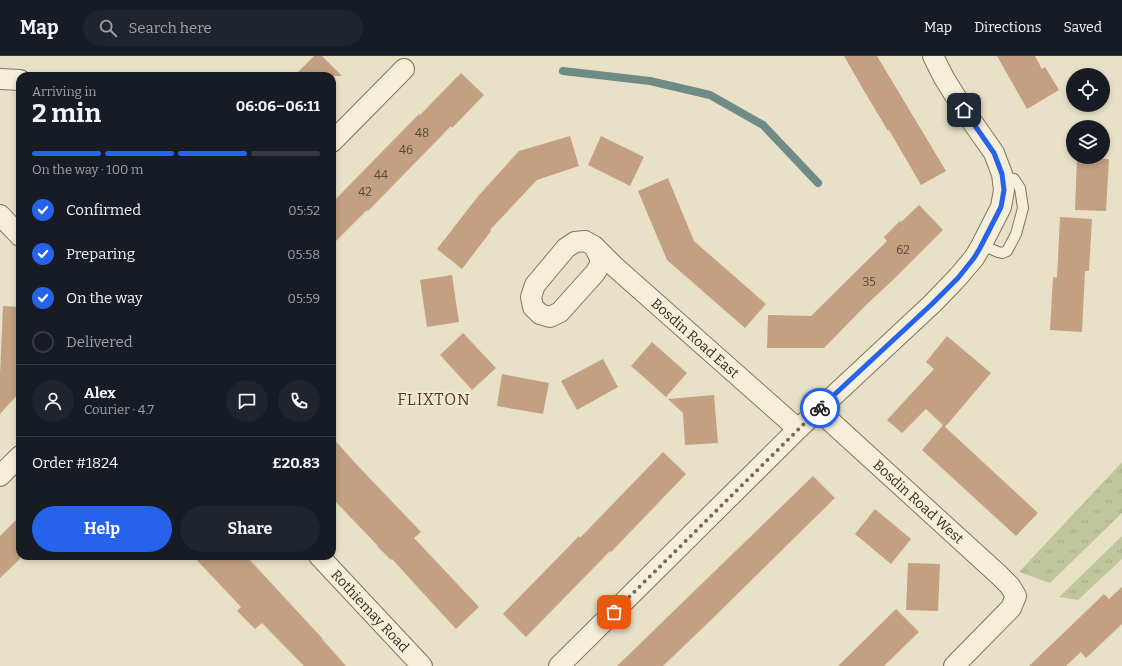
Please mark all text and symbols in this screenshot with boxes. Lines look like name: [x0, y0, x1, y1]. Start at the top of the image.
search box: [83, 10, 363, 46]
text: Map: [20, 16, 59, 39]
icon: search: [97, 17, 119, 39]
text: Search here: [129, 19, 212, 37]
text: Map: [924, 19, 952, 36]
text: Directions: [974, 19, 1042, 36]
text: Saved: [1064, 19, 1102, 36]
map controls: [1066, 68, 1110, 164]
button: locate: [1066, 68, 1110, 112]
text: Arriving in: [32, 84, 97, 99]
pin: [947, 93, 981, 127]
text: 06:06–06:11: [236, 97, 320, 115]
text: 2 min: [32, 98, 101, 129]
icon: home: [953, 99, 975, 121]
button: layers: [1066, 120, 1110, 164]
house number: 48: [415, 126, 429, 140]
house number: 46: [399, 143, 413, 157]
text: On the way · 100 m: [32, 162, 143, 177]
house number: 44: [374, 168, 388, 182]
house number: 42: [358, 185, 372, 199]
icon: check: [32, 199, 54, 221]
text: Confirmed: [66, 201, 141, 219]
text: 05:52: [288, 203, 320, 218]
icon: check: [32, 243, 54, 265]
house number: 62: [896, 243, 910, 257]
text: Preparing: [66, 245, 135, 263]
text: 05:58: [287, 247, 320, 262]
house number: 35: [862, 275, 876, 289]
icon: check: [32, 287, 54, 309]
text: On the way: [66, 289, 143, 307]
text: 05:59: [288, 291, 320, 306]
street label: Bosdin Road East: [648, 295, 743, 381]
text: Delivered: [66, 333, 133, 351]
button: person: [32, 380, 74, 422]
button: chat: [226, 380, 268, 422]
button: phone: [278, 380, 320, 422]
text: Alex: [84, 384, 116, 402]
courier: [800, 388, 840, 428]
district label: FLIXTON: [397, 390, 471, 409]
icon: bike: [809, 397, 831, 419]
text: Courier · 4.7: [84, 402, 154, 417]
text: Order #1824: [32, 454, 118, 472]
text: £20.83: [272, 454, 320, 472]
street label: Bosdin Road West: [870, 456, 967, 547]
button: Help: [32, 506, 172, 552]
button: Share: [180, 506, 320, 552]
street label: Rothiemay Road: [328, 566, 413, 655]
pin: [597, 595, 631, 629]
icon: bag: [603, 601, 625, 623]

